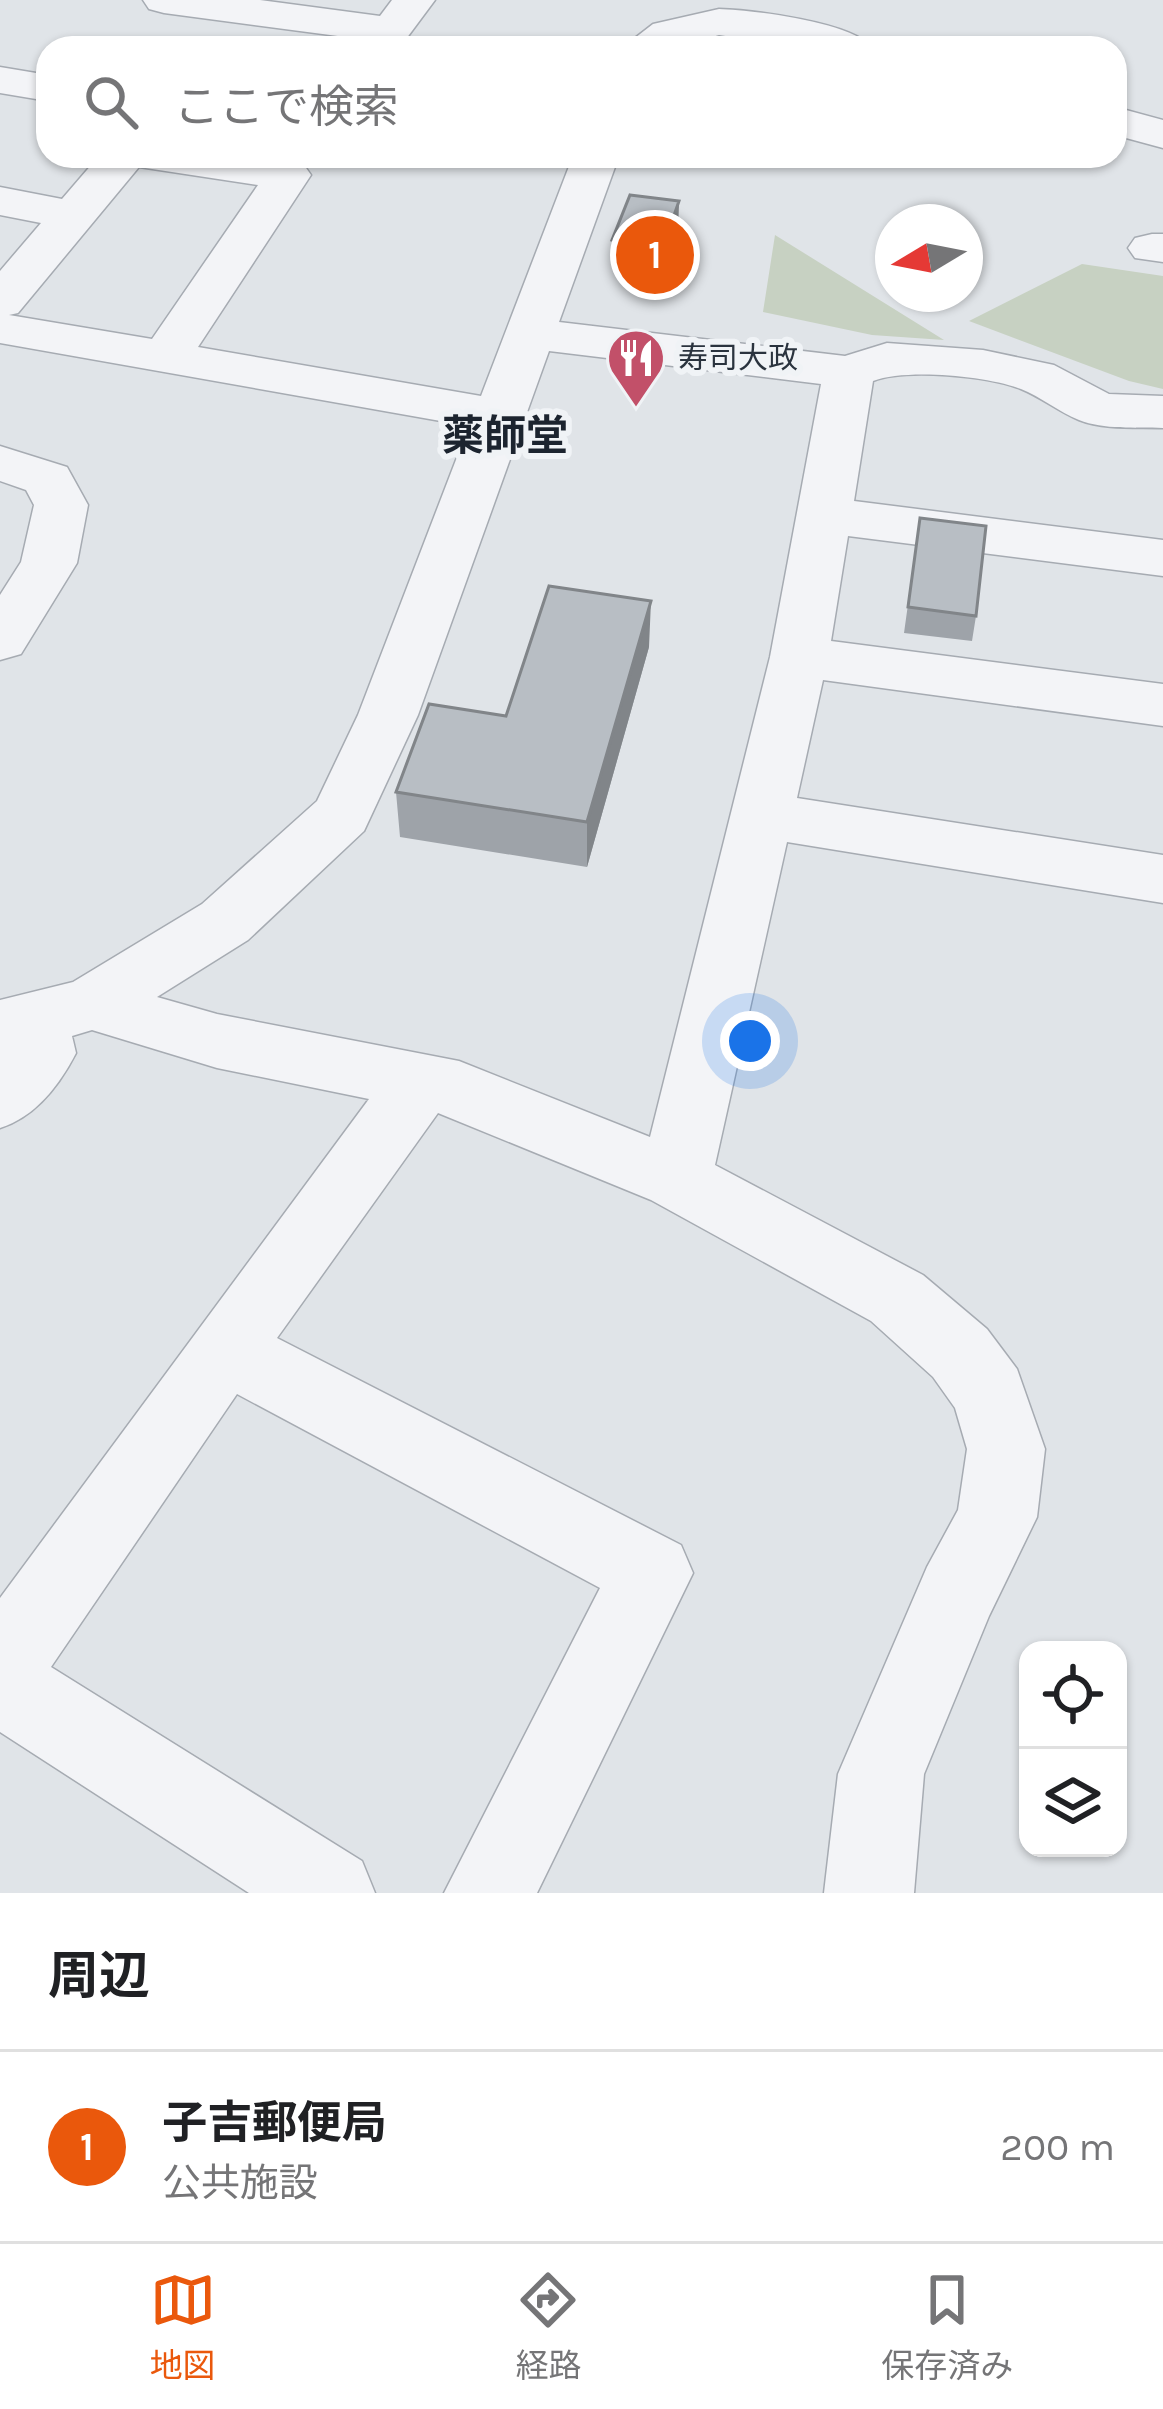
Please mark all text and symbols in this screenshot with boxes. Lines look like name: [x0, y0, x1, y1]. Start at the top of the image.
search box: [36, 36, 1127, 168]
icon: search: [78, 69, 144, 135]
text: ここで検索: [174, 81, 399, 133]
north arrow: [875, 204, 983, 312]
pin: 1: [616, 210, 694, 300]
restaurant icon: 寿司大政: [605, 327, 667, 409]
place label: 寿司大政: [678, 340, 798, 376]
district label: 薬師堂: [442, 411, 568, 461]
your location: [720, 1011, 780, 1071]
map controls: [1019, 1641, 1127, 1857]
button: locate: [1019, 1641, 1127, 1749]
button: layers: [1019, 1749, 1127, 1857]
text: 周辺: [48, 1946, 150, 2006]
text: 子吉郵便局: [162, 2097, 387, 2149]
text: 1: [80, 2124, 94, 2170]
text: 200 m: [1000, 2124, 1115, 2170]
text: 公共施設: [162, 2160, 318, 2206]
tab: 地図: [150, 2267, 216, 2387]
tab: 経路: [515, 2267, 581, 2387]
tab: 保存済み: [881, 2267, 1013, 2387]

